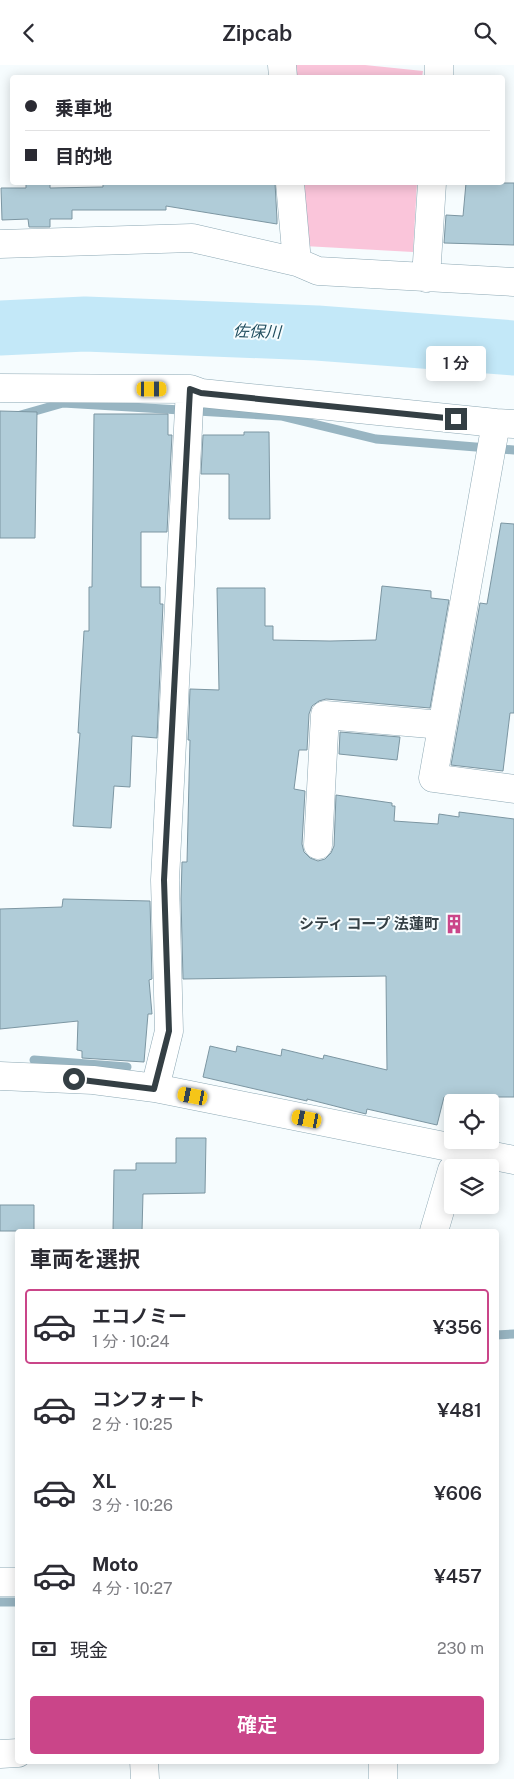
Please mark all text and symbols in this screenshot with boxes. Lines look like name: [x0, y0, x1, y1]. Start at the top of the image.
icon: back: [15, 19, 43, 47]
icon: search: [471, 19, 499, 47]
text: Zipcab: [222, 20, 292, 46]
text: 乗車地: [55, 97, 112, 119]
text: 目的地: [55, 145, 112, 167]
water label: 佐保川: [233, 321, 283, 342]
callout: 1 分: [426, 347, 486, 381]
text: 1 分: [443, 354, 469, 373]
car: [137, 382, 167, 397]
route end: [445, 408, 467, 430]
building icon: シティ コープ 法蓮町: [443, 913, 465, 935]
place label: シティ コープ 法蓮町: [299, 915, 439, 932]
route start: [63, 1068, 85, 1090]
car: [176, 1086, 209, 1106]
map controls: [444, 1094, 499, 1214]
button: locate: [444, 1094, 499, 1149]
car: [290, 1109, 323, 1129]
button: layers: [444, 1159, 499, 1214]
text: 車両を選択: [30, 1246, 140, 1272]
icon: car: [32, 1304, 77, 1349]
text: エコノミー: [92, 1305, 187, 1327]
text: ¥356: [433, 1316, 482, 1338]
text: 1 分 · 10:24: [92, 1332, 170, 1351]
icon: car: [32, 1387, 77, 1432]
text: コンフォート: [92, 1388, 205, 1410]
text: ¥481: [437, 1399, 482, 1421]
text: 2 分 · 10:25: [92, 1415, 173, 1434]
icon: car: [32, 1470, 77, 1515]
text: XL: [92, 1470, 117, 1492]
text: ¥606: [434, 1482, 482, 1504]
text: 3 分 · 10:26: [92, 1496, 173, 1515]
icon: car: [32, 1553, 77, 1598]
text: Moto: [92, 1553, 138, 1575]
text: ¥457: [434, 1565, 482, 1587]
text: 4 分 · 10:27: [92, 1579, 173, 1598]
icon: cash: [30, 1635, 58, 1663]
text: 現金: [70, 1639, 108, 1661]
text: 230 m: [437, 1639, 484, 1658]
button: 確定: [30, 1696, 484, 1754]

